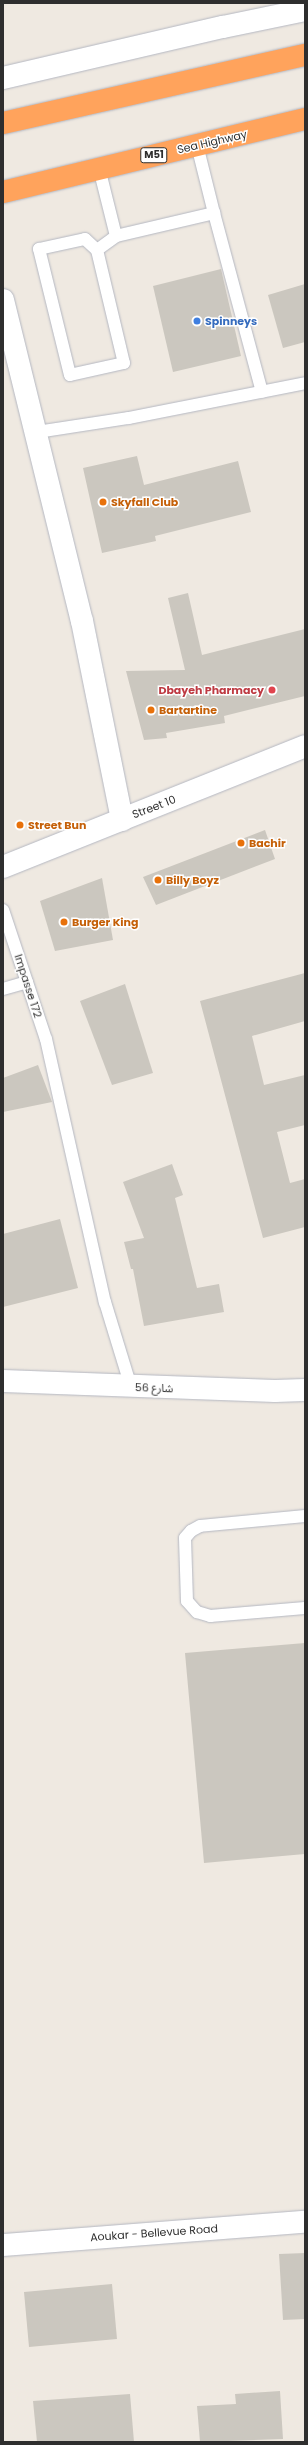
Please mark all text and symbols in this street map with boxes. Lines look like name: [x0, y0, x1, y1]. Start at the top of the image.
street label: Sea Highway: [176, 128, 248, 156]
road number: M51: [140, 147, 168, 163]
place label: Spinneys: [205, 314, 257, 328]
marker: Spinneys: [192, 316, 202, 326]
place label: Skyfall Club: [111, 495, 178, 509]
marker: Skyfall Club: [98, 497, 108, 507]
place label: Dbayeh Pharmacy: [158, 683, 264, 697]
marker: Dbayeh Pharmacy: [267, 685, 277, 695]
place label: Bartartine: [159, 703, 217, 717]
marker: Bartartine: [146, 705, 156, 715]
street label: Street 10: [130, 793, 178, 821]
place label: Street Bun: [28, 818, 86, 832]
marker: Street Bun: [15, 820, 25, 830]
place label: Bachir: [249, 836, 286, 850]
marker: Bachir: [236, 838, 246, 848]
place label: Billy Boyz: [166, 873, 219, 887]
marker: Billy Boyz: [153, 875, 163, 885]
place label: Burger King: [72, 915, 138, 929]
marker: Burger King: [59, 917, 69, 927]
street label: Impasse 172: [12, 953, 44, 1019]
street label: شارع 56: [135, 1381, 173, 1395]
street label: Aoukar - Bellevue Road: [90, 2222, 218, 2244]

